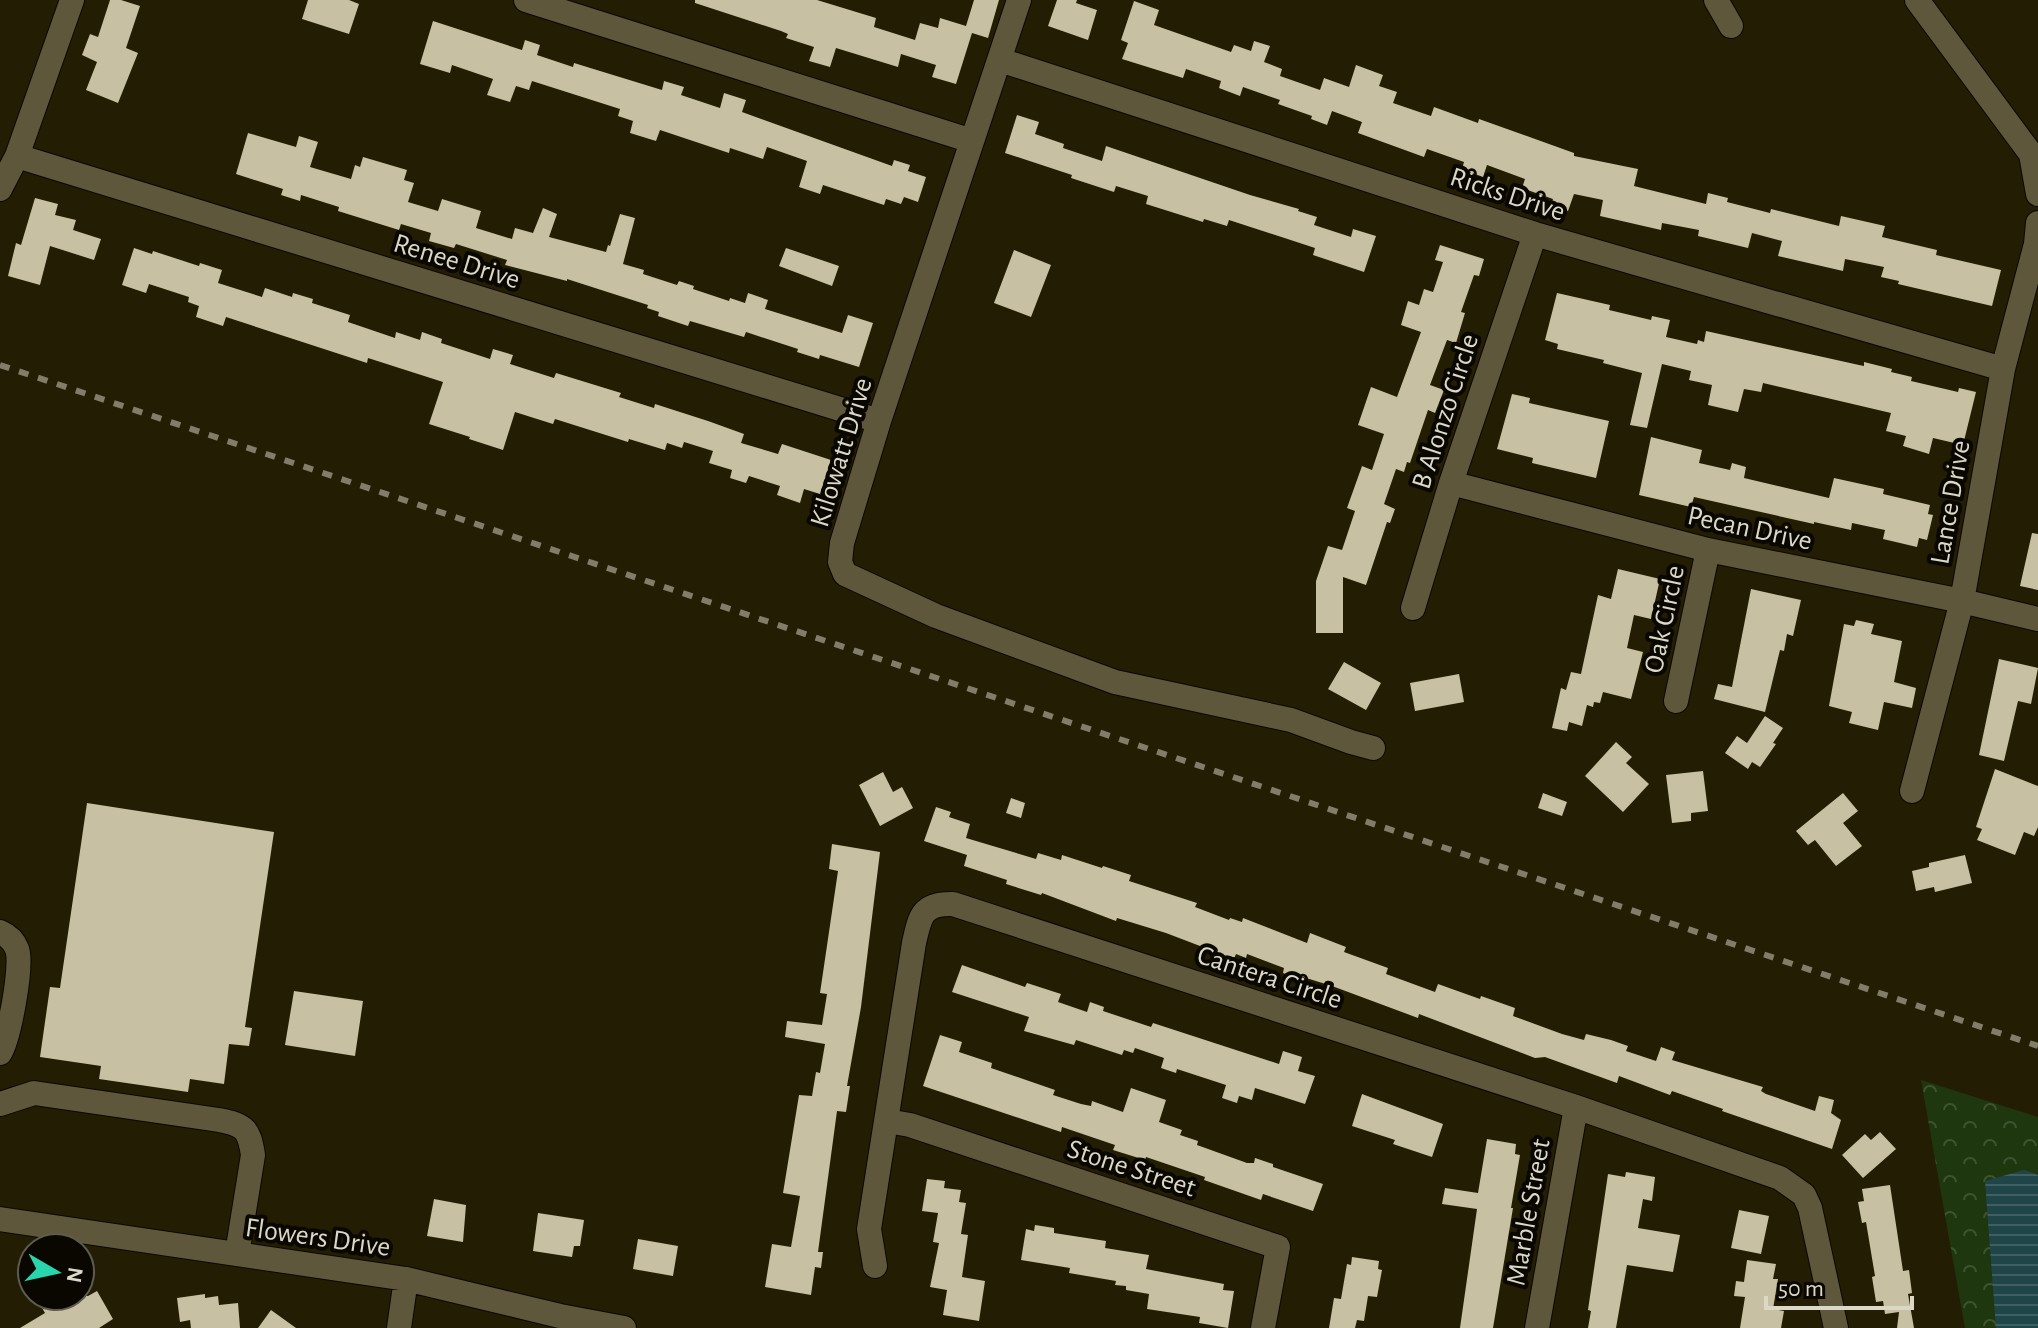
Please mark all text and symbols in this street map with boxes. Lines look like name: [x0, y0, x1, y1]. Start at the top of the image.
street label: Ricks Drive: [1446, 163, 1568, 227]
street label: Renee Drive: [390, 229, 523, 294]
street label: B Alonzo Circle: [1408, 331, 1484, 493]
street label: Kilowatt Drive: [806, 375, 878, 531]
street label: Lance Drive: [1926, 438, 1976, 566]
street label: Pecan Drive: [1685, 502, 1814, 556]
street label: Oak Circle: [1640, 563, 1690, 676]
street label: Cantera Circle: [1194, 941, 1345, 1014]
street label: Stone Street: [1064, 1135, 1199, 1203]
street label: Marble Street: [1502, 1137, 1556, 1288]
street label: Flowers Drive: [243, 1214, 392, 1262]
north arrow: [16, 1232, 96, 1312]
scale bar: [1766, 1260, 1912, 1310]
text: N: [63, 1266, 87, 1284]
text: 50 m: [1778, 1277, 1824, 1301]

